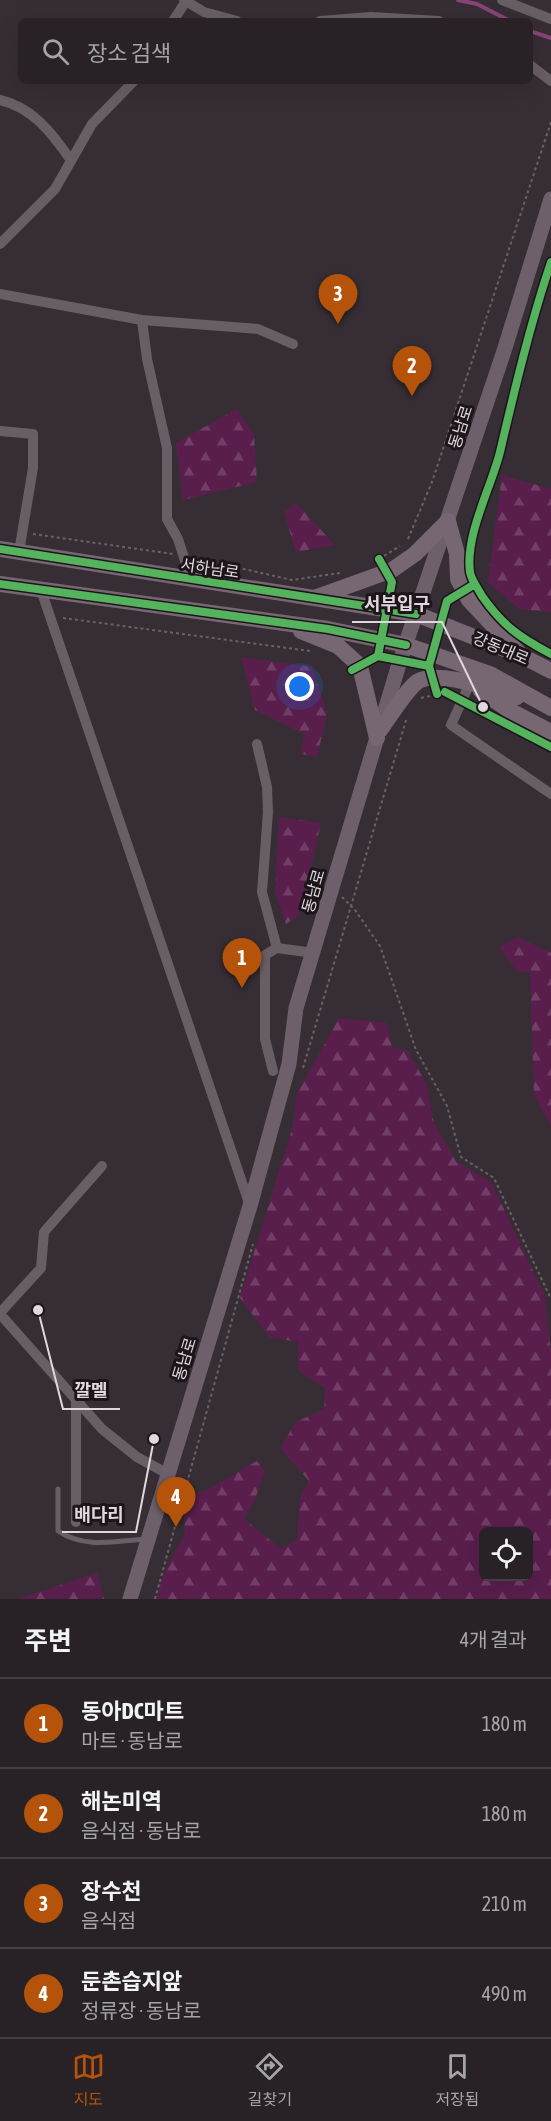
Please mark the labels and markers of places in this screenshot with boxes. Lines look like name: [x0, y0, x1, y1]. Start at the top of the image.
pin: 3: [318, 274, 358, 324]
pin: 2: [392, 346, 432, 396]
callout: 서부입구: [352, 586, 442, 622]
pin: 1: [222, 938, 262, 988]
callout: 깔멜: [63, 1373, 120, 1409]
pin: 4: [156, 1478, 195, 1527]
callout: 배다리: [62, 1496, 136, 1532]

